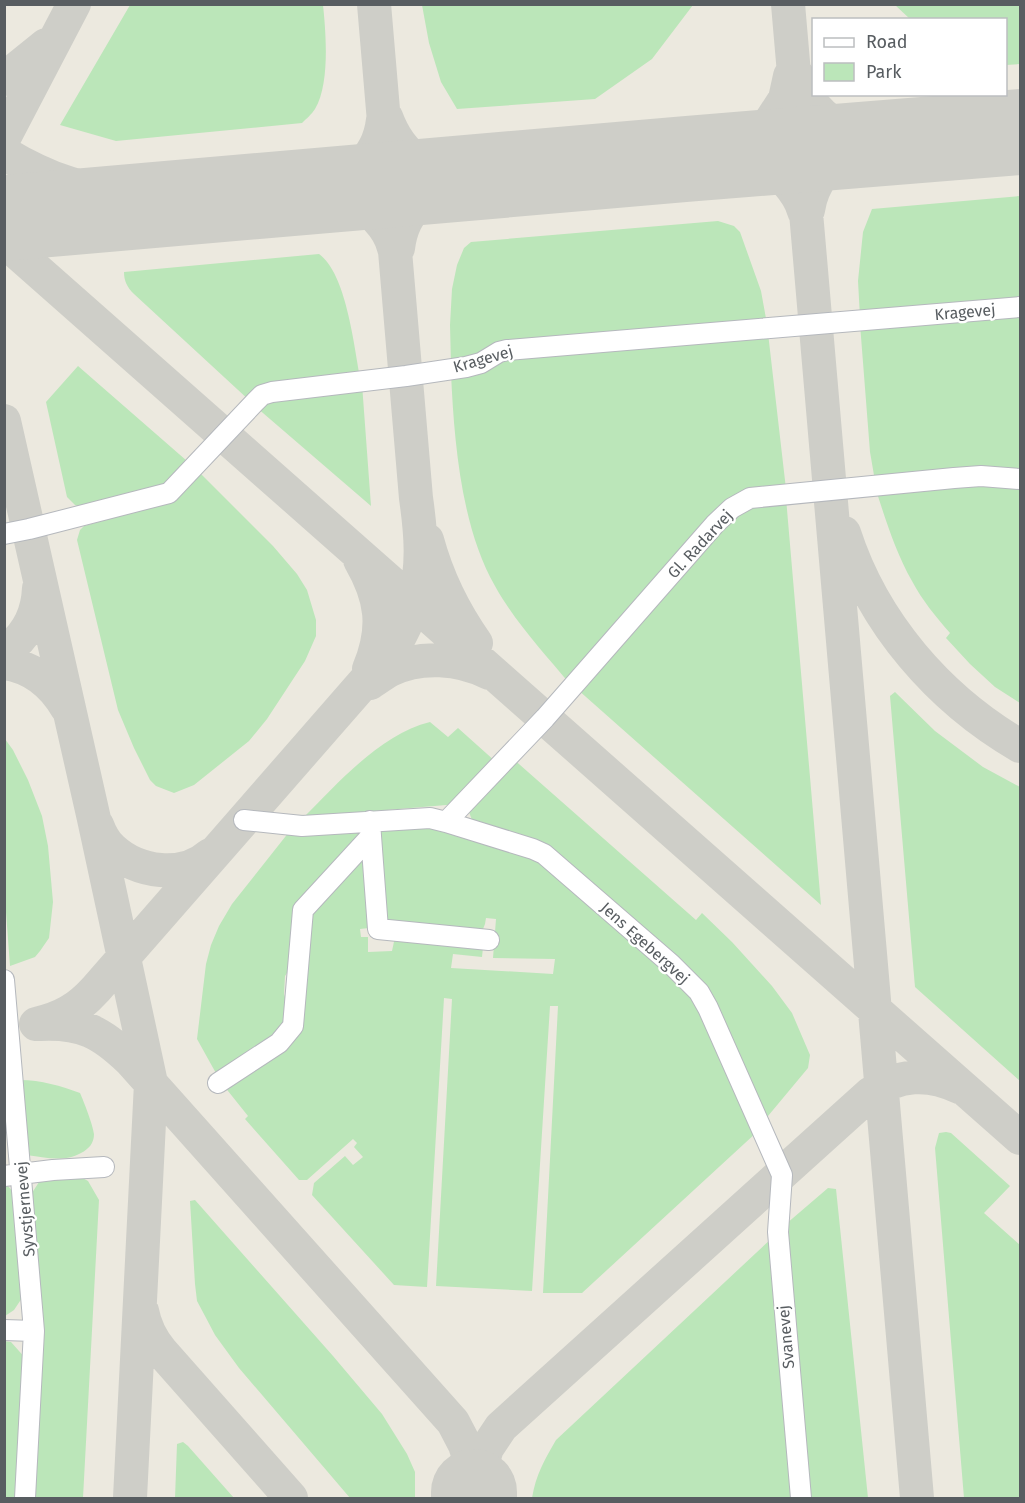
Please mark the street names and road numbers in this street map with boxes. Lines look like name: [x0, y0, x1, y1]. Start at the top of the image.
street label: Kragevej: [934, 300, 996, 324]
street label: Kragevej: [451, 341, 515, 377]
street label: Gl. Radarvej: [664, 506, 736, 582]
street label: Jens Egebergvej: [597, 898, 693, 988]
street label: Syvstjernevej: [11, 1160, 39, 1258]
street label: Svanevej: [774, 1304, 798, 1370]

